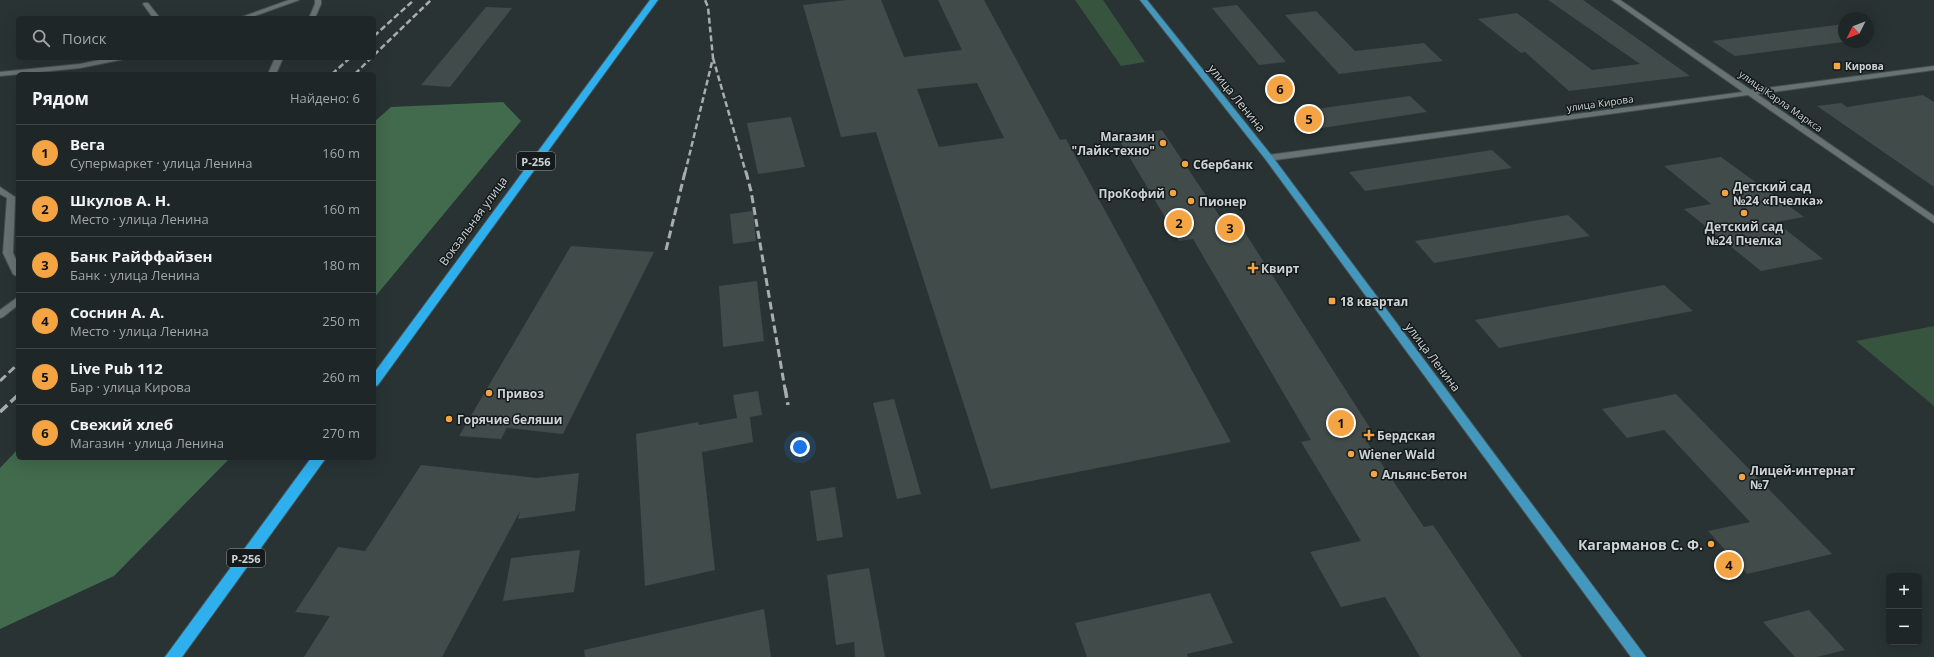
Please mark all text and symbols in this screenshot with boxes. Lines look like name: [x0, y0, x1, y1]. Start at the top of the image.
north arrow: [1838, 12, 1874, 48]
search box: [16, 16, 376, 60]
icon: search: [30, 27, 52, 49]
text: Поиск: [62, 28, 106, 48]
place label: Кирова: [1845, 59, 1884, 73]
street label: улица Ленина: [1204, 61, 1270, 135]
marker: Кирова: [1832, 61, 1842, 71]
street label: улица Карла Маркса: [1736, 67, 1826, 135]
pin: 6: [1267, 74, 1293, 104]
text: Рядом: [32, 87, 89, 110]
text: Найдено: 6: [290, 89, 360, 107]
street label: улица Кирова: [1566, 91, 1634, 115]
pin: 5: [1296, 104, 1322, 134]
place label: Магазин "Лайк-техно": [1072, 128, 1155, 159]
text: Вега: [70, 134, 105, 154]
marker: Магазин "Лайк-техно": [1158, 138, 1168, 148]
text: 1: [41, 144, 49, 162]
text: 160 m: [322, 144, 360, 162]
road number: Р-256: [517, 152, 555, 170]
text: Супермаркет · улица Ленина: [70, 154, 252, 172]
place label: Сбербанк: [1193, 156, 1253, 173]
marker: Сбербанк: [1180, 159, 1190, 169]
street label: Вокзальная улица: [435, 173, 511, 269]
place label: Детский сад №24 «Пчелка»: [1733, 178, 1823, 209]
place label: ПроКофий: [1098, 185, 1165, 202]
marker: ПроКофий: [1168, 188, 1178, 198]
marker: Детский сад №24 «Пчелка»: [1720, 188, 1730, 198]
text: Шкулов А. Н.: [70, 190, 171, 210]
place label: Пионер: [1199, 193, 1247, 210]
marker: Пионер: [1186, 196, 1196, 206]
text: 2: [41, 200, 49, 218]
text: 160 m: [322, 200, 360, 218]
pin: 2: [1166, 208, 1192, 238]
marker: Детский сад №24 Пчелка: [1739, 208, 1749, 218]
text: Место · улица Ленина: [70, 210, 209, 228]
pin: 3: [1217, 213, 1243, 243]
place label: Детский сад №24 Пчелка: [1705, 218, 1783, 249]
text: Банк Райффайзен: [70, 246, 212, 266]
text: 3: [41, 256, 49, 274]
text: 180 m: [322, 256, 360, 274]
place label: Квирт: [1261, 260, 1300, 277]
marker: Квирт: [1248, 263, 1258, 273]
text: Банк · улица Ленина: [70, 266, 200, 284]
place label: 18 квартал: [1340, 293, 1408, 310]
marker: 18 квартал: [1327, 296, 1337, 306]
text: Соснин А. А.: [70, 302, 164, 322]
text: 4: [41, 312, 49, 330]
text: 250 m: [322, 312, 360, 330]
street label: улица Ленина: [1401, 319, 1465, 395]
text: Место · улица Ленина: [70, 322, 209, 340]
text: Live Pub 112: [70, 358, 163, 378]
text: 5: [41, 368, 49, 386]
text: 260 m: [322, 368, 360, 386]
text: Бар · улица Кирова: [70, 378, 191, 396]
place label: Привоз: [497, 385, 544, 402]
marker: Привоз: [484, 388, 494, 398]
pin: 1: [1328, 408, 1354, 438]
place label: Горячие беляши: [457, 411, 562, 428]
text: Свежий хлеб: [70, 414, 173, 434]
marker: Горячие беляши: [444, 414, 454, 424]
text: 6: [41, 424, 49, 442]
text: 270 m: [322, 424, 360, 442]
place label: Бердская: [1377, 427, 1435, 444]
marker: Бердская: [1364, 430, 1374, 440]
text: Магазин · улица Ленина: [70, 434, 224, 452]
your location: [790, 437, 810, 457]
place label: Wiener Wald: [1359, 446, 1435, 463]
marker: Wiener Wald: [1346, 449, 1356, 459]
place label: Лицей-интернат №7: [1750, 462, 1856, 493]
place label: Альянс-Бетон: [1382, 466, 1467, 483]
marker: Альянс-Бетон: [1369, 469, 1379, 479]
marker: Лицей-интернат №7: [1737, 472, 1747, 482]
place label: Кагарманов С. Ф.: [1578, 535, 1703, 554]
marker: Кагарманов С. Ф.: [1706, 539, 1716, 549]
road number: Р-256: [227, 549, 265, 567]
pin: 4: [1716, 550, 1742, 580]
map controls: [1886, 573, 1922, 645]
button: +: [1886, 573, 1922, 609]
button: −: [1886, 609, 1922, 645]

